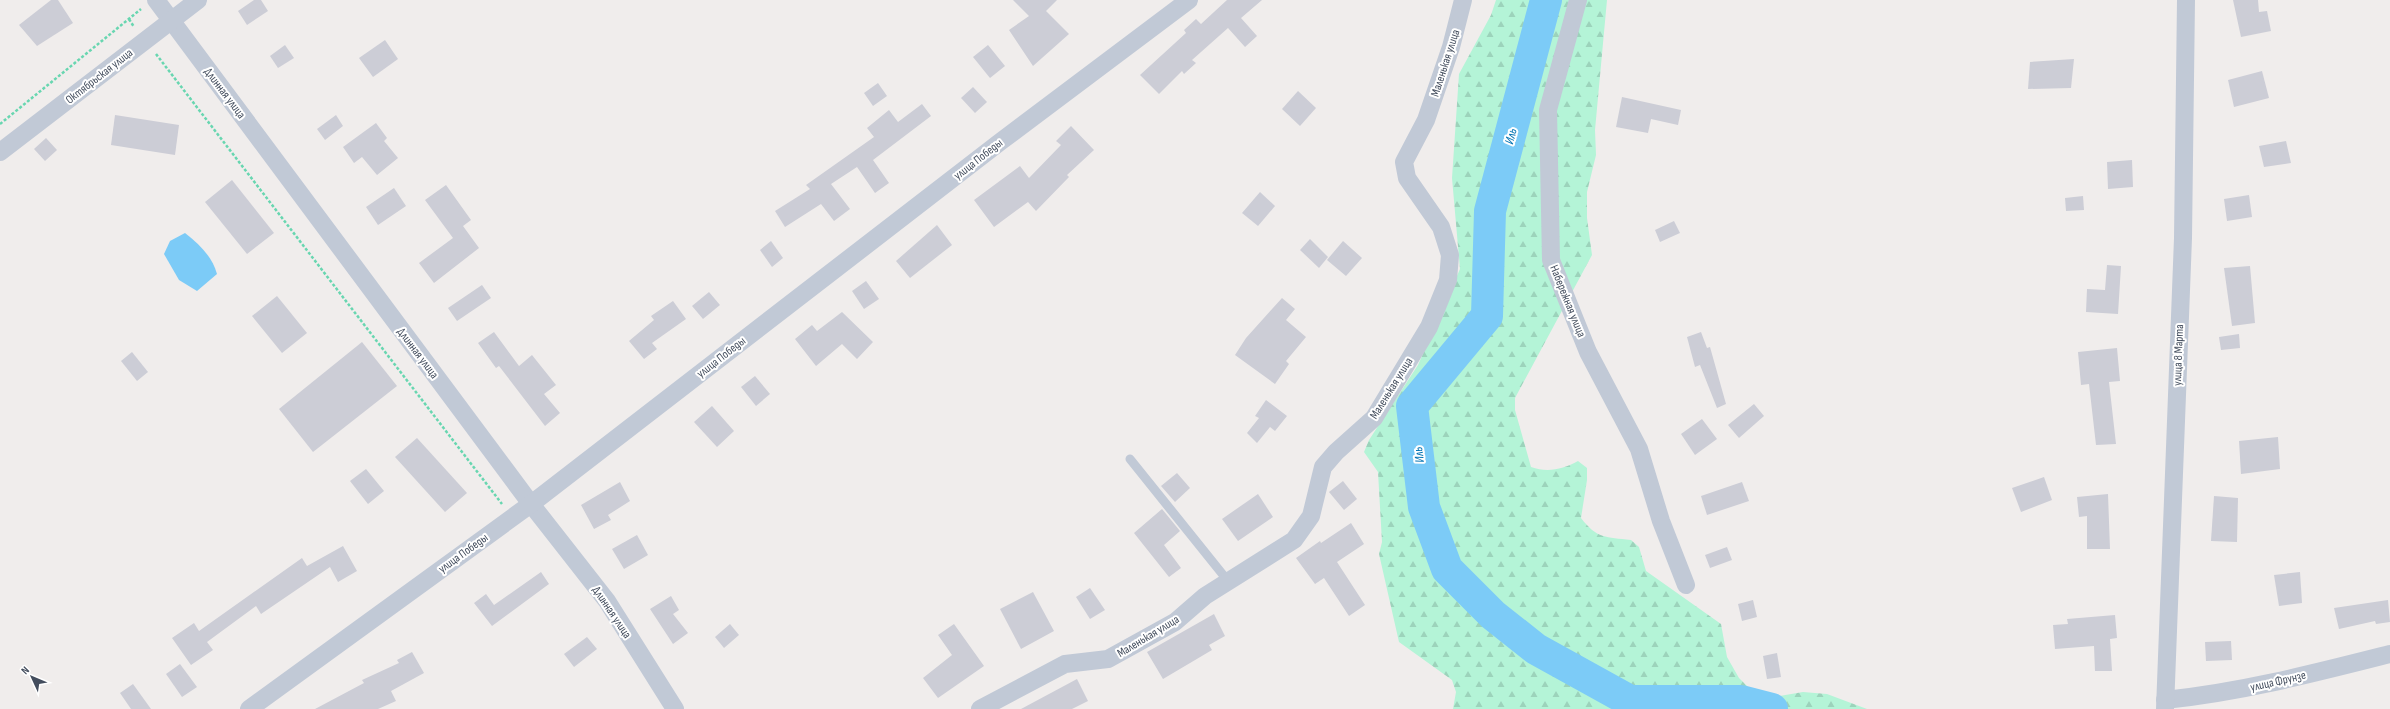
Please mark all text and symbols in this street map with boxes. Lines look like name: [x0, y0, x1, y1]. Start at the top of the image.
street label: Маленькая улица: [1428, 27, 1463, 99]
street label: Октябрьская улица: [63, 45, 136, 107]
street label: Длинная улица: [201, 65, 249, 122]
water label: Иль: [1501, 127, 1521, 146]
street label: улица Победы: [951, 136, 1006, 183]
street label: Набережная улица: [1546, 263, 1589, 340]
street label: улица 8 Марта: [2170, 324, 2187, 386]
street label: Длинная улица: [394, 325, 442, 382]
street label: улица Победы: [694, 334, 749, 381]
street label: Маленькая улица: [1367, 354, 1416, 422]
water label: Иль: [1410, 446, 1428, 464]
street label: улица Победы: [435, 530, 491, 577]
street label: Длинная улица: [589, 583, 635, 642]
street label: Маленькая улица: [1115, 612, 1182, 661]
north arrow: [12, 657, 52, 697]
text: N: [18, 664, 32, 677]
street label: улица Фрунзе: [2249, 668, 2308, 695]

